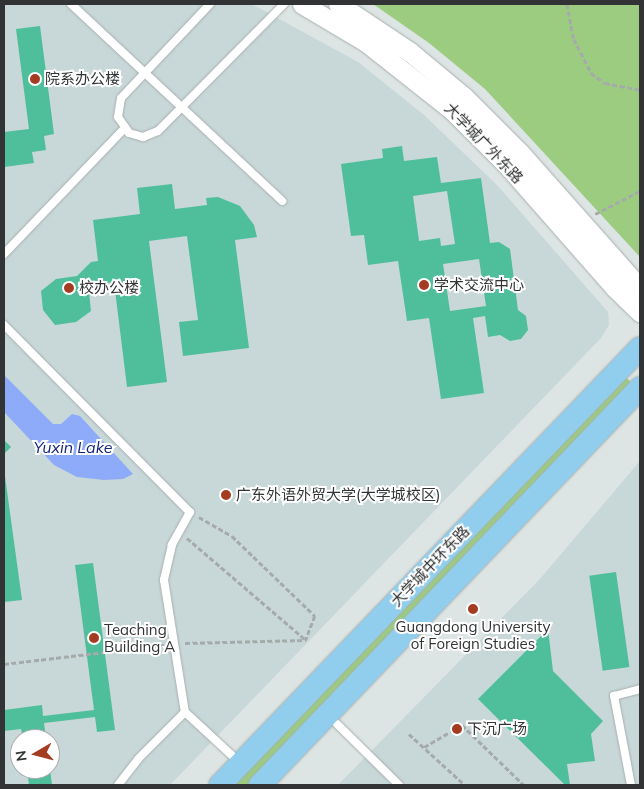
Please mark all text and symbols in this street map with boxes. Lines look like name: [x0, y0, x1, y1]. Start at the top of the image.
place label: 院系办公楼: [45, 70, 120, 88]
marker: 院系办公楼: [29, 73, 41, 85]
street label: 大学城广外东路: [441, 99, 527, 187]
place label: 学术交流中心: [434, 276, 524, 294]
place label: 校办公楼: [79, 279, 139, 297]
marker: 学术交流中心: [418, 279, 430, 291]
marker: 校办公楼: [63, 282, 75, 294]
water label: Yuxin Lake: [34, 437, 112, 457]
place label: 广东外语外贸大学(大学城校区): [236, 486, 441, 504]
marker: 广东外语外贸大学(大学城校区): [220, 489, 232, 501]
street label: 大学城中环东路: [387, 522, 473, 610]
marker: Guangdong University of Foreign Studies: [467, 603, 479, 615]
place label: Guangdong University of Foreign Studies: [396, 617, 550, 652]
place label: Teaching Building A: [104, 620, 175, 655]
marker: Teaching Building A: [88, 632, 100, 644]
place label: 下沉广场: [467, 720, 527, 738]
marker: 下沉广场: [451, 723, 463, 735]
north arrow: [10, 729, 60, 779]
text: N: [11, 749, 31, 762]

